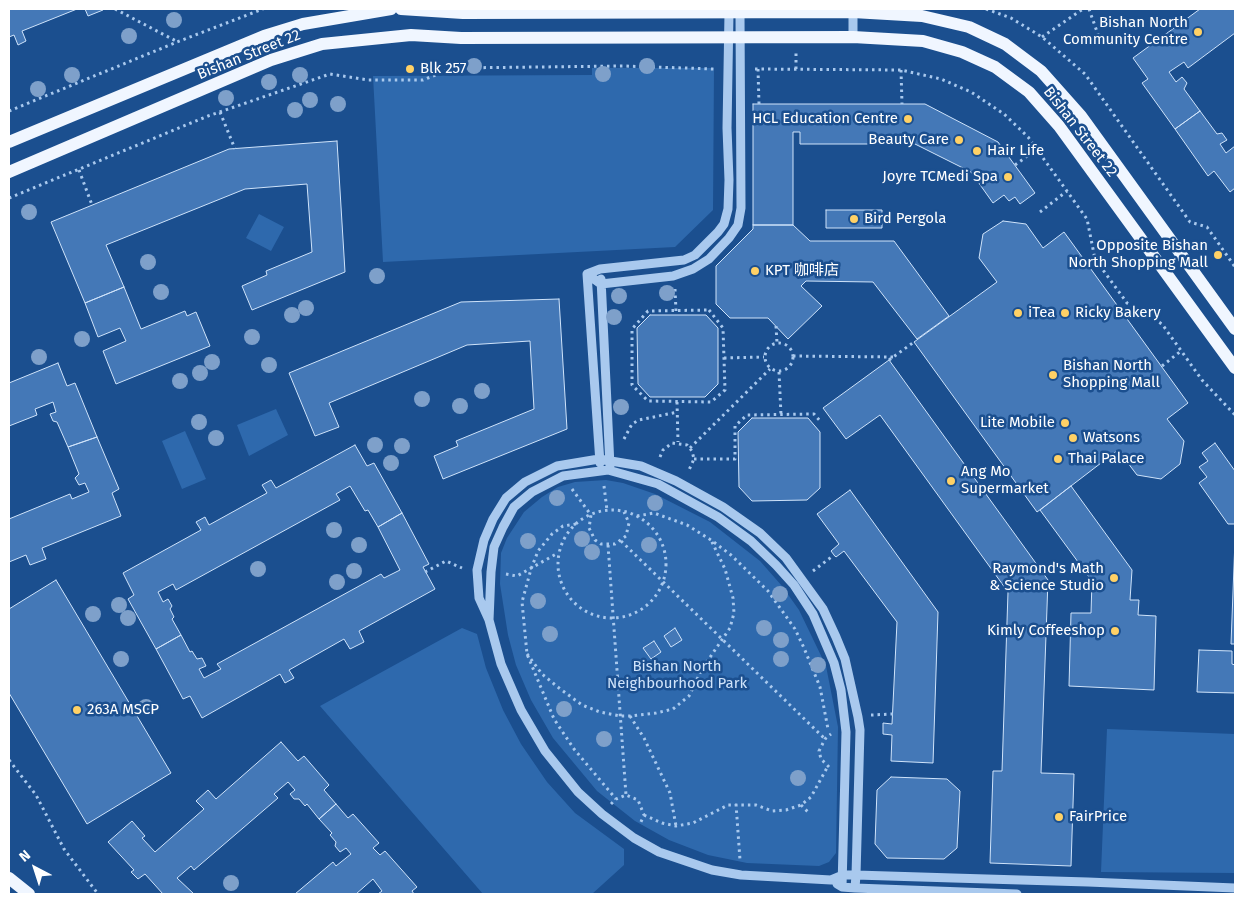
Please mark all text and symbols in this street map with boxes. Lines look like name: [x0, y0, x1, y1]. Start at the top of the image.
place label: Bishan North Community Centre: [1063, 14, 1188, 49]
street label: Bishan Street 22: [195, 26, 303, 84]
marker: Bishan North Community Centre: [1192, 26, 1204, 38]
place label: Blk 257: [420, 60, 466, 78]
marker: Blk 257: [404, 63, 416, 75]
street label: Bishan Street 22: [1039, 83, 1121, 181]
place label: HCL Education Centre: [752, 110, 898, 128]
marker: HCL Education Centre: [902, 113, 914, 125]
place label: Beauty Care: [868, 131, 949, 149]
marker: Beauty Care: [953, 134, 965, 146]
place label: Hair Life: [987, 142, 1044, 160]
marker: Hair Life: [971, 145, 983, 157]
place label: Joyre TCMedi Spa: [882, 168, 998, 186]
marker: Joyre TCMedi Spa: [1002, 171, 1014, 183]
place label: Bird Pergola: [864, 210, 946, 228]
marker: Bird Pergola: [848, 213, 860, 225]
place label: Opposite Bishan North Shopping Mall: [1068, 237, 1208, 272]
marker: Opposite Bishan North Shopping Mall: [1212, 249, 1224, 261]
place label: KPT 咖啡店: [765, 262, 839, 280]
marker: KPT 咖啡店: [749, 265, 761, 277]
place label: iTea: [1028, 304, 1055, 322]
place label: Ricky Bakery: [1075, 304, 1161, 322]
marker: iTea: [1012, 307, 1024, 319]
marker: Ricky Bakery: [1059, 307, 1071, 319]
place label: Bishan North Shopping Mall: [1063, 357, 1160, 392]
marker: Bishan North Shopping Mall: [1047, 369, 1059, 381]
place label: Lite Mobile: [980, 414, 1055, 432]
marker: Lite Mobile: [1059, 417, 1071, 429]
place label: Watsons: [1083, 429, 1140, 447]
marker: Watsons: [1067, 432, 1079, 444]
place label: Thai Palace: [1068, 450, 1144, 468]
marker: Thai Palace: [1052, 453, 1064, 465]
place label: Ang Mo Supermarket: [961, 463, 1049, 498]
marker: Ang Mo Supermarket: [945, 475, 957, 487]
place label: Raymond's Math & Science Studio: [989, 560, 1104, 595]
marker: Raymond's Math & Science Studio: [1108, 572, 1120, 584]
place label: Kimly Coffeeshop: [987, 622, 1105, 640]
marker: Kimly Coffeeshop: [1109, 625, 1121, 637]
park label: Bishan North Neighbourhood Park: [607, 658, 747, 693]
place label: 263A MSCP: [87, 701, 159, 719]
marker: 263A MSCP: [71, 704, 83, 716]
place label: FairPrice: [1069, 808, 1127, 826]
marker: FairPrice: [1053, 811, 1065, 823]
north arrow: [10, 843, 60, 893]
text: N: [16, 847, 34, 866]

